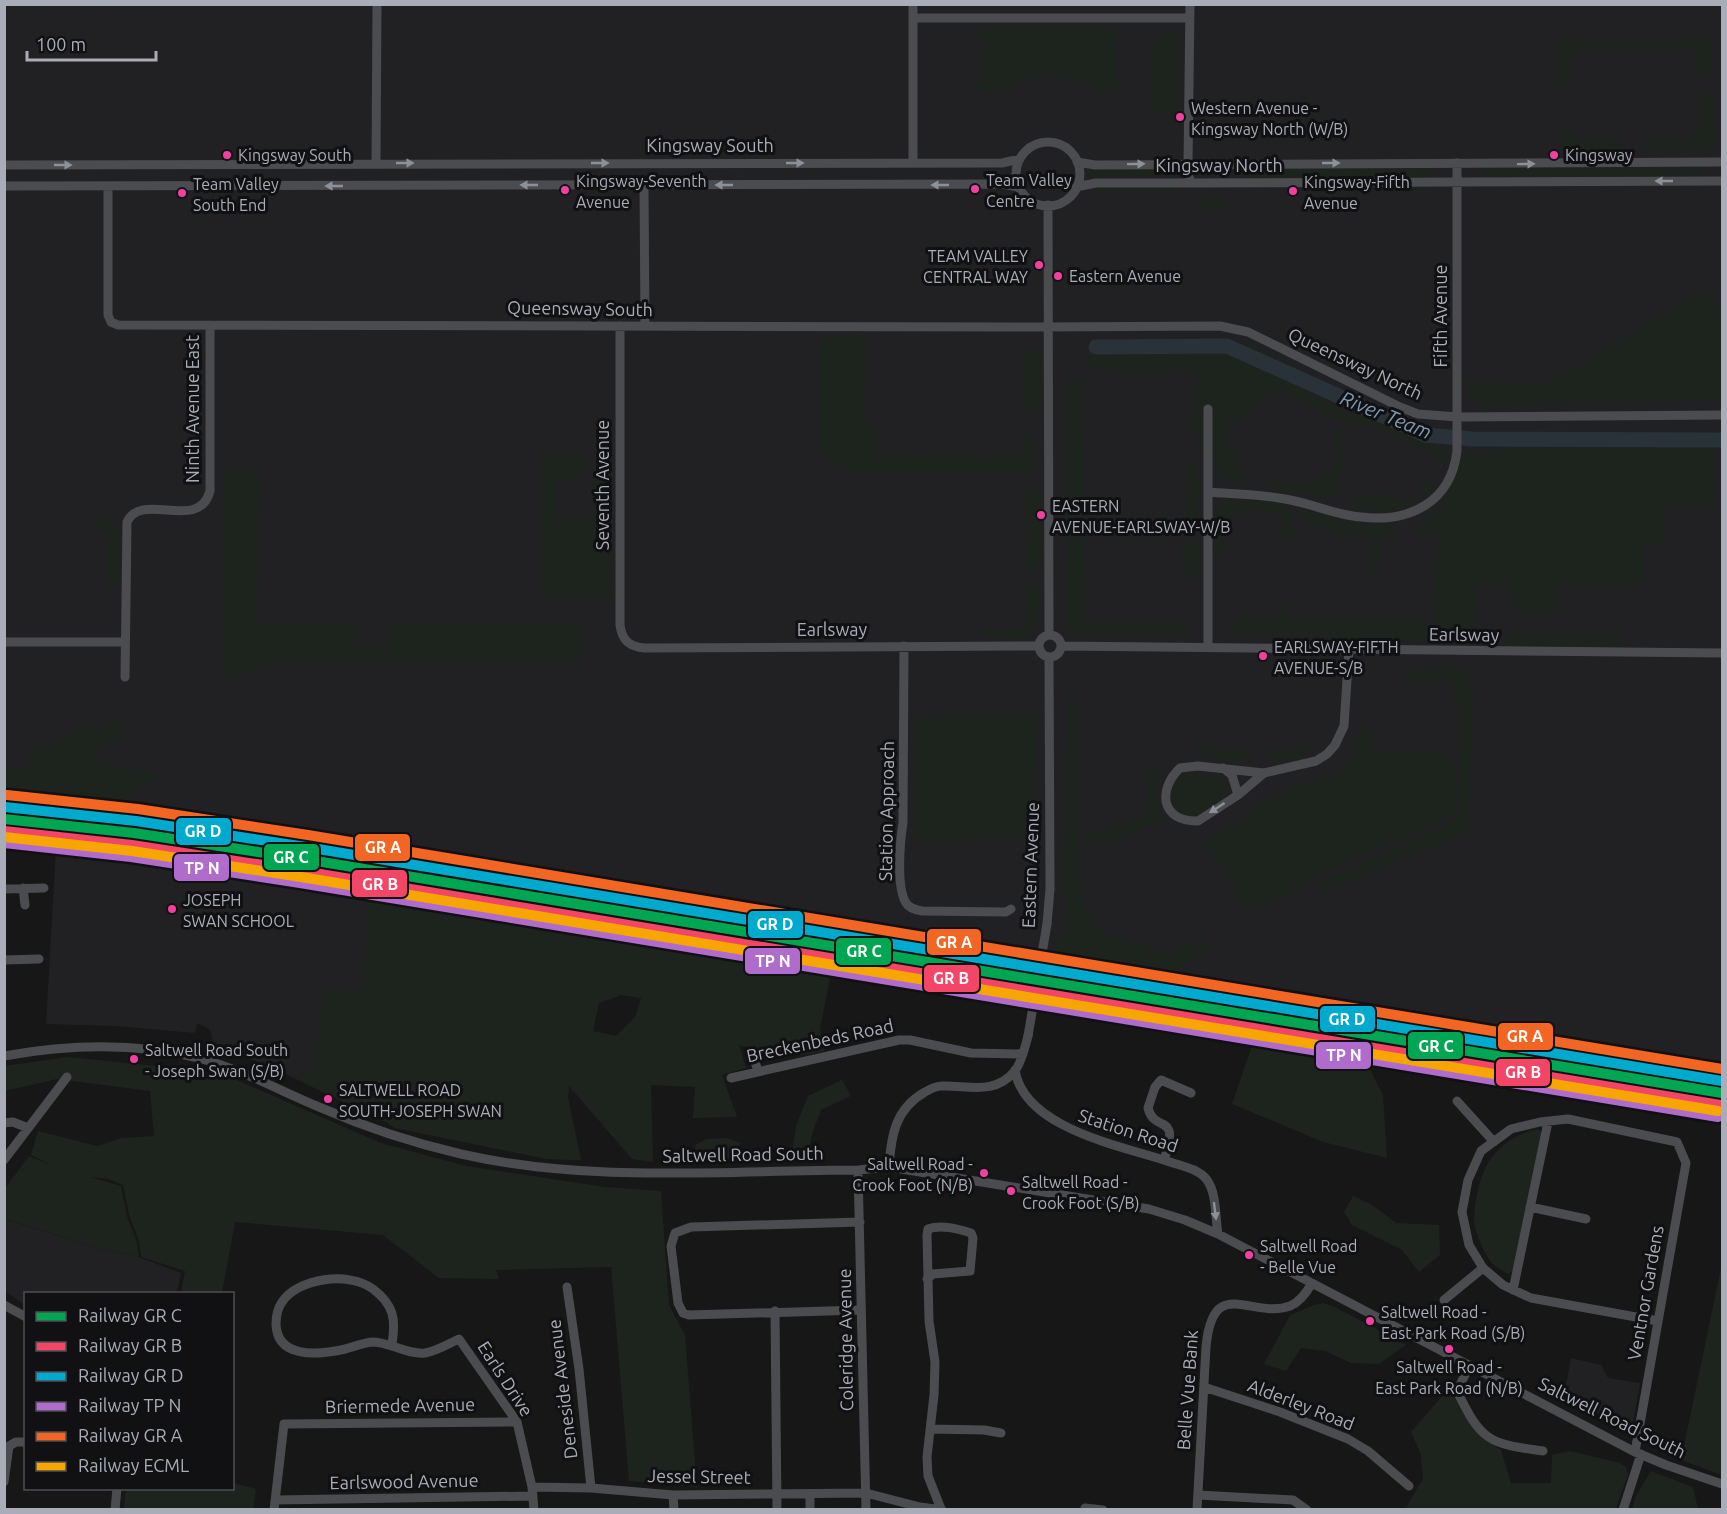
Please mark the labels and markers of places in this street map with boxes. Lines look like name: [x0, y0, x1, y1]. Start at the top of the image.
place label: Western Avenue - Kingsway North (W/B): [1191, 99, 1348, 139]
marker: Western Avenue - Kingsway North (W/B): [1174, 111, 1186, 123]
place label: Kingsway South: [238, 146, 352, 164]
place label: Kingsway: [1565, 146, 1633, 164]
marker: Kingsway South: [221, 149, 233, 161]
marker: Kingsway: [1548, 149, 1560, 161]
place label: Team Valley Centre: [986, 171, 1072, 210]
place label: Kingsway-Seventh Avenue: [576, 172, 707, 211]
place label: Kingsway-Fifth Avenue: [1304, 173, 1410, 212]
place label: Team Valley South End: [193, 175, 279, 214]
marker: Team Valley Centre: [969, 183, 981, 195]
marker: Kingsway-Seventh Avenue: [559, 184, 571, 196]
marker: Kingsway-Fifth Avenue: [1287, 185, 1299, 197]
marker: Team Valley South End: [176, 187, 188, 199]
place label: TEAM VALLEY CENTRAL WAY: [923, 247, 1029, 286]
marker: TEAM VALLEY CENTRAL WAY: [1033, 259, 1045, 271]
place label: Eastern Avenue: [1069, 267, 1181, 285]
marker: Eastern Avenue: [1052, 270, 1064, 282]
place label: EASTERN AVENUE-EARLSWAY-W/B: [1052, 497, 1230, 536]
marker: EASTERN AVENUE-EARLSWAY-W/B: [1035, 509, 1047, 521]
place label: EARLSWAY-FIFTH AVENUE-S/B: [1274, 638, 1399, 677]
marker: EARLSWAY-FIFTH AVENUE-S/B: [1257, 650, 1269, 662]
place label: JOSEPH SWAN SCHOOL: [183, 891, 294, 930]
marker: JOSEPH SWAN SCHOOL: [166, 903, 178, 915]
place label: Saltwell Road South - Joseph Swan (S/B): [145, 1041, 288, 1081]
marker: Saltwell Road South - Joseph Swan (S/B): [128, 1053, 140, 1065]
place label: SALTWELL ROAD SOUTH-JOSEPH SWAN: [339, 1081, 502, 1120]
marker: SALTWELL ROAD SOUTH-JOSEPH SWAN: [322, 1093, 334, 1105]
place label: Saltwell Road - Crook Foot (N/B): [852, 1155, 973, 1195]
marker: Saltwell Road - Crook Foot (N/B): [978, 1167, 990, 1179]
place label: Saltwell Road - Crook Foot (S/B): [1022, 1173, 1140, 1213]
marker: Saltwell Road - Crook Foot (S/B): [1005, 1185, 1017, 1197]
place label: Saltwell Road - Belle Vue: [1260, 1237, 1357, 1276]
marker: Saltwell Road - Belle Vue: [1243, 1249, 1255, 1261]
place label: Saltwell Road - East Park Road (S/B): [1381, 1303, 1525, 1343]
marker: Saltwell Road - East Park Road (S/B): [1364, 1315, 1376, 1327]
marker: Saltwell Road - East Park Road (N/B): [1443, 1343, 1455, 1355]
place label: Saltwell Road - East Park Road (N/B): [1375, 1358, 1523, 1398]

